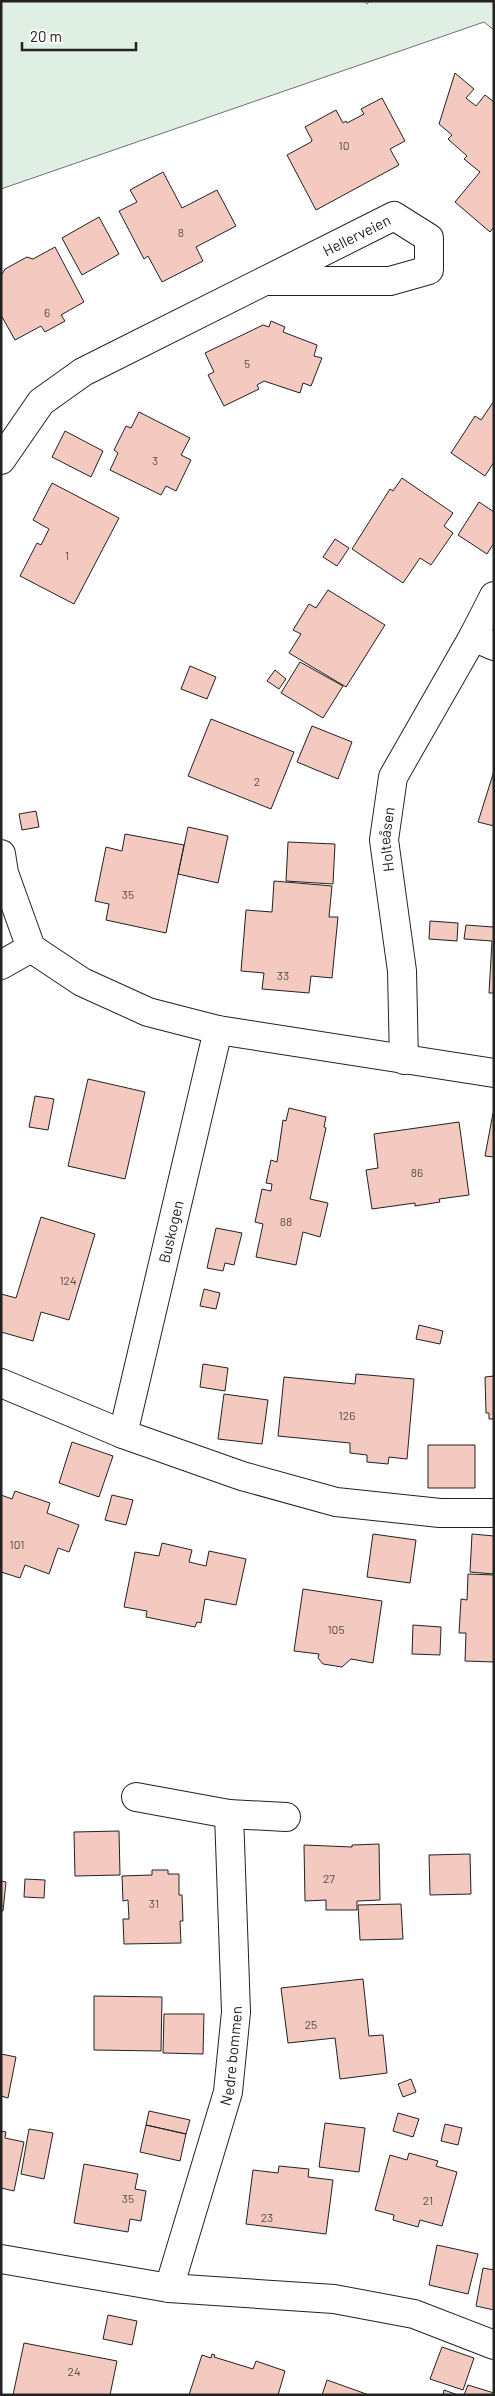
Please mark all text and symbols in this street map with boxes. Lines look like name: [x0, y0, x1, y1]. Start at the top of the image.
scale bar: [22, 20, 136, 52]
text: 20 m: [30, 27, 62, 45]
house number: 10: [339, 138, 349, 152]
street label: Hellerveien: [320, 210, 393, 259]
house number: 8: [178, 225, 184, 239]
house number: 6: [44, 305, 50, 319]
house number: 5: [244, 356, 250, 370]
house number: 3: [152, 453, 158, 467]
house number: 1: [65, 548, 69, 562]
house number: 2: [254, 774, 260, 788]
street label: Holteåsen: [375, 806, 398, 873]
house number: 35: [122, 887, 134, 901]
house number: 33: [277, 968, 289, 982]
house number: 86: [411, 1165, 423, 1179]
street label: Buskogen: [155, 1198, 187, 1265]
house number: 88: [280, 1214, 292, 1228]
house number: 124: [59, 1273, 77, 1287]
house number: 126: [339, 1408, 355, 1422]
house number: 101: [10, 1537, 24, 1551]
house number: 105: [327, 1622, 345, 1636]
house number: 27: [323, 1871, 335, 1885]
house number: 31: [149, 1896, 159, 1910]
street label: Nedre bommen: [215, 2006, 245, 2108]
house number: 25: [305, 2017, 317, 2031]
house number: 35: [122, 2191, 134, 2205]
house number: 21: [423, 2193, 433, 2207]
house number: 23: [261, 2210, 273, 2224]
house number: 24: [67, 2364, 81, 2378]

